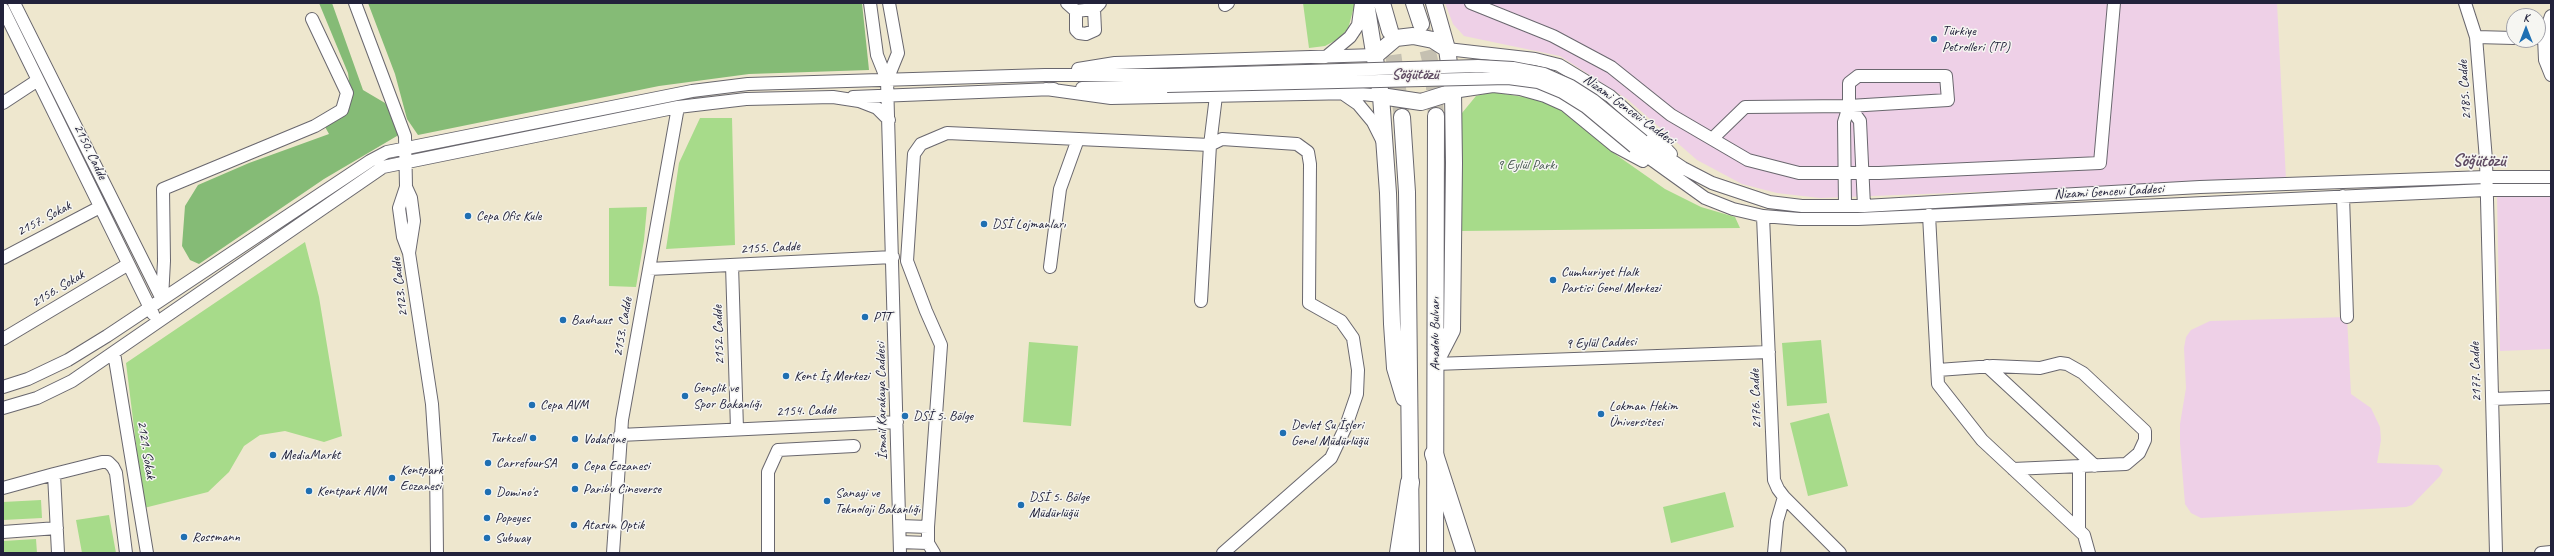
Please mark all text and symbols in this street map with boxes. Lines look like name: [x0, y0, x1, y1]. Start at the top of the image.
north arrow: [2506, 8, 2546, 48]
text: K: [2523, 10, 2529, 24]
place label: Türkiye Petrolleri (TP): [1942, 23, 2010, 56]
marker: Türkiye Petrolleri (TP): [1929, 34, 1939, 44]
street label: 2185. Cadde: [2455, 60, 2475, 120]
district label: Söğütözü: [1391, 65, 1439, 85]
street label: Nizami Gencevi Caddesi: [1580, 71, 1678, 149]
street label: 2150. Cadde: [69, 122, 111, 182]
district label: Söğütözü: [2453, 150, 2505, 172]
park label: 9 Eylül Parkı: [1497, 157, 1557, 173]
street label: Nizami Gencevi Caddesi: [2054, 181, 2164, 203]
street label: 2157. Sokak: [14, 198, 74, 240]
place label: Cepa Ofis Kule: [476, 208, 541, 224]
marker: Cepa Ofis Kule: [463, 211, 473, 221]
place label: DSİ Lojmanları: [992, 216, 1066, 232]
marker: DSİ Lojmanları: [979, 219, 989, 229]
street label: 2155. Cadde: [740, 238, 800, 258]
street label: 2123. Cadde: [388, 256, 412, 318]
place label: Cumhuriyet Halk Partisi Genel Merkezi: [1561, 264, 1660, 296]
street label: 2156. Sokak: [28, 267, 88, 311]
marker: Cumhuriyet Halk Partisi Genel Merkezi: [1548, 275, 1558, 285]
street label: 2153. Cadde: [610, 296, 636, 358]
street label: Anadolu Bulvarı: [1427, 297, 1443, 371]
street label: 2152. Cadde: [710, 305, 728, 365]
place label: PTT: [873, 309, 891, 325]
place label: Bauhaus: [571, 312, 612, 328]
marker: PTT: [860, 312, 870, 322]
marker: Bauhaus: [558, 315, 568, 325]
street label: 9 Eylül Caddesi: [1565, 333, 1637, 353]
street label: İsmail Karakaya Caddesi: [873, 342, 891, 460]
street label: 2177. Cadde: [2467, 342, 2485, 402]
place label: Kent İş Merkezi: [794, 368, 869, 384]
street label: 2176. Cadde: [1747, 369, 1765, 429]
marker: Kent İş Merkezi: [781, 371, 791, 381]
place label: Gençlik ve Spor Bakanlığı: [693, 380, 761, 412]
marker: Gençlik ve Spor Bakanlığı: [680, 391, 690, 401]
place label: Cepa AVM: [540, 397, 588, 413]
place label: Lokman Hekim Üniversitesi: [1609, 398, 1678, 430]
marker: Cepa AVM: [527, 400, 537, 410]
street label: 2154. Cadde: [776, 402, 836, 420]
place label: DSİ 5. Bölge: [913, 408, 973, 424]
marker: Lokman Hekim Üniversitesi: [1596, 409, 1606, 419]
marker: DSİ 5. Bölge: [900, 411, 910, 421]
place label: Devlet Su İşleri Genel Müdürlüğü: [1291, 417, 1368, 450]
street label: 2121. Sokak: [133, 420, 159, 480]
marker: Devlet Su İşleri Genel Müdürlüğü: [1278, 428, 1288, 438]
place label: Turkcell: [490, 430, 525, 446]
place label: Vodafone: [583, 431, 625, 447]
marker: Turkcell: [528, 433, 538, 443]
marker: Vodafone: [570, 434, 580, 444]
place label: MediaMarkt: [281, 447, 340, 463]
marker: MediaMarkt: [268, 450, 278, 460]
place label: CarrefourSA: [496, 455, 556, 471]
marker: CarrefourSA: [483, 458, 493, 468]
place label: Cepa Eczanesi: [583, 458, 650, 474]
marker: Cepa Eczanesi: [570, 461, 580, 471]
place label: Kentpark Eczanesi: [400, 462, 443, 494]
marker: Kentpark Eczanesi: [387, 473, 397, 483]
place label: Paribu Cineverse: [583, 481, 661, 497]
place label: Kentpark AVM: [317, 483, 386, 499]
place label: Domino's: [496, 484, 537, 500]
marker: Paribu Cineverse: [570, 484, 580, 494]
place label: Sanayi ve Teknoloji Bakanlığı: [835, 485, 920, 518]
marker: Kentpark AVM: [304, 486, 314, 496]
marker: Domino's: [483, 487, 493, 497]
place label: DSİ 5. Bölge Müdürlüğü: [1029, 489, 1089, 522]
marker: Sanayi ve Teknoloji Bakanlığı: [822, 496, 832, 506]
marker: DSİ 5. Bölge Müdürlüğü: [1016, 500, 1026, 510]
place label: Popeyes: [495, 510, 530, 526]
marker: Popeyes: [482, 513, 492, 523]
place label: Atasun Optik: [582, 517, 644, 533]
marker: Atasun Optik: [569, 520, 579, 530]
place label: Rossmann: [192, 529, 240, 545]
place label: Subway: [495, 530, 530, 546]
marker: Rossmann: [179, 532, 189, 542]
marker: Subway: [482, 533, 492, 543]

